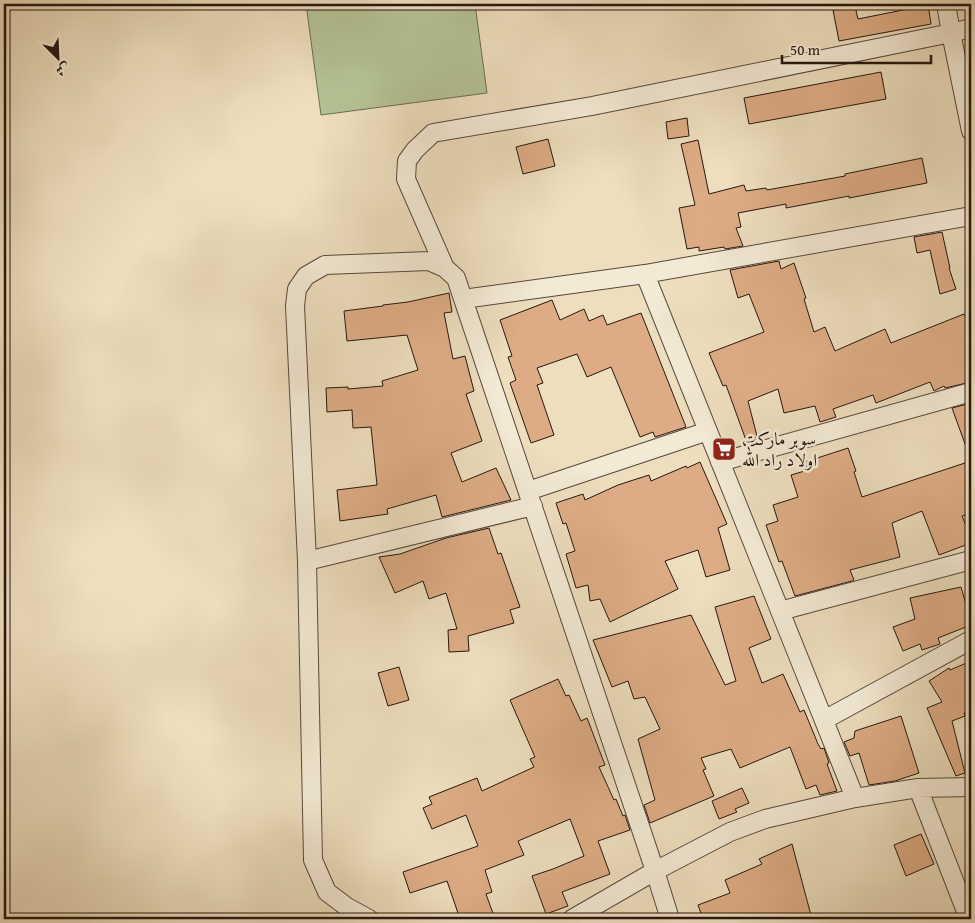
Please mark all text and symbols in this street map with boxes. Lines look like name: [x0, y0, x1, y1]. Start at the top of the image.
north arrow: [32, 32, 82, 82]
scale bar: [782, 32, 931, 64]
text: 50 m: [790, 39, 821, 60]
text: ش: [53, 58, 74, 82]
place label: سوبر ماركت اولاد راد الله: [742, 425, 817, 473]
supermarket icon: سوبر ماركت اولاد راد الله: [711, 436, 737, 462]

